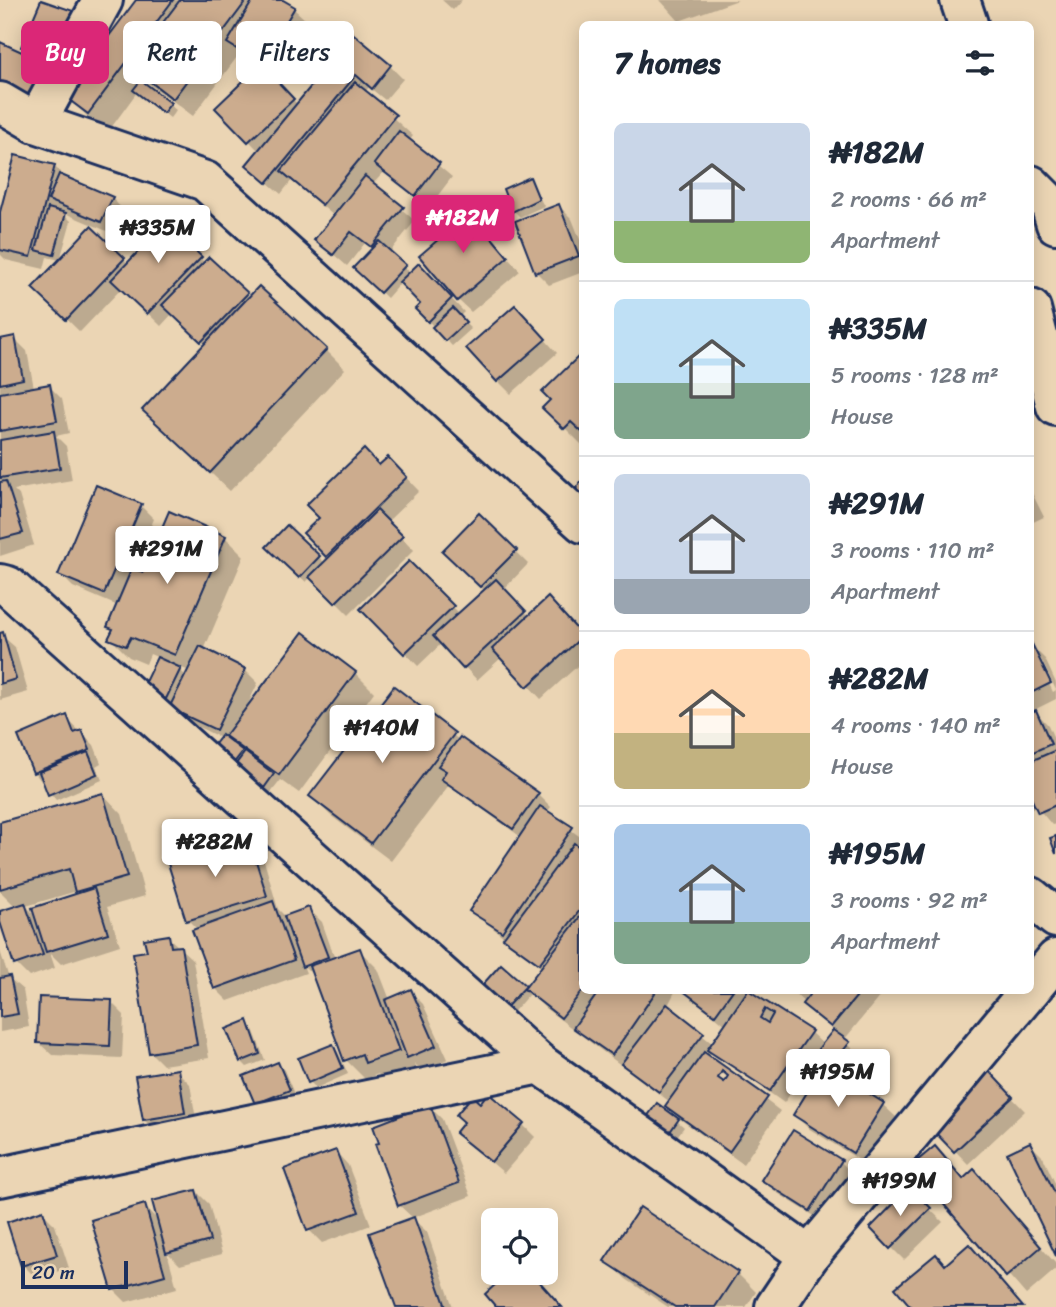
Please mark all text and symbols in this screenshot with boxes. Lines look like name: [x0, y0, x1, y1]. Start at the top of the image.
chip: Buy: [21, 21, 109, 84]
chip: Rent: [123, 21, 222, 84]
chip: Filters: [236, 21, 354, 84]
text: 7 homes: [614, 36, 721, 90]
icon: filters: [961, 44, 999, 82]
text: ₦182M: [831, 125, 924, 179]
icon: home: [670, 151, 754, 235]
text: 2 rooms · 66 m²: [831, 179, 987, 220]
pin: ₦182M: [414, 196, 512, 255]
text: ₦182M: [427, 197, 499, 238]
pin: ₦335M: [109, 205, 207, 265]
text: ₦335M: [121, 207, 195, 248]
text: Apartment: [831, 220, 940, 261]
text: ₦335M: [831, 301, 927, 355]
icon: home: [670, 327, 754, 411]
text: 5 rooms · 128 m²: [831, 355, 999, 396]
text: House: [831, 396, 893, 437]
text: ₦291M: [831, 476, 924, 530]
icon: home: [670, 502, 754, 586]
pin: ₦291M: [118, 526, 216, 586]
text: ₦291M: [131, 528, 203, 569]
text: 3 rooms · 110 m²: [831, 530, 995, 571]
text: Apartment: [831, 571, 940, 612]
text: ₦282M: [831, 651, 928, 705]
icon: home: [670, 677, 754, 761]
text: 4 rooms · 140 m²: [831, 705, 1001, 746]
pin: ₦140M: [333, 706, 431, 765]
text: ₦140M: [346, 707, 418, 748]
text: House: [831, 746, 893, 787]
pin: ₦282M: [166, 820, 264, 879]
text: ₦282M: [178, 821, 252, 862]
text: ₦195M: [831, 826, 925, 880]
icon: home: [670, 852, 754, 936]
text: 3 rooms · 92 m²: [831, 880, 988, 921]
text: Apartment: [831, 921, 940, 962]
pin: ₦195M: [789, 1050, 887, 1109]
text: ₦195M: [802, 1051, 874, 1092]
pin: ₦199M: [851, 1158, 949, 1218]
text: ₦199M: [864, 1160, 936, 1201]
map controls: [481, 1208, 558, 1285]
button: locate: [481, 1208, 558, 1285]
text: 20 m: [32, 1256, 75, 1289]
scale bar: [21, 1258, 128, 1290]

